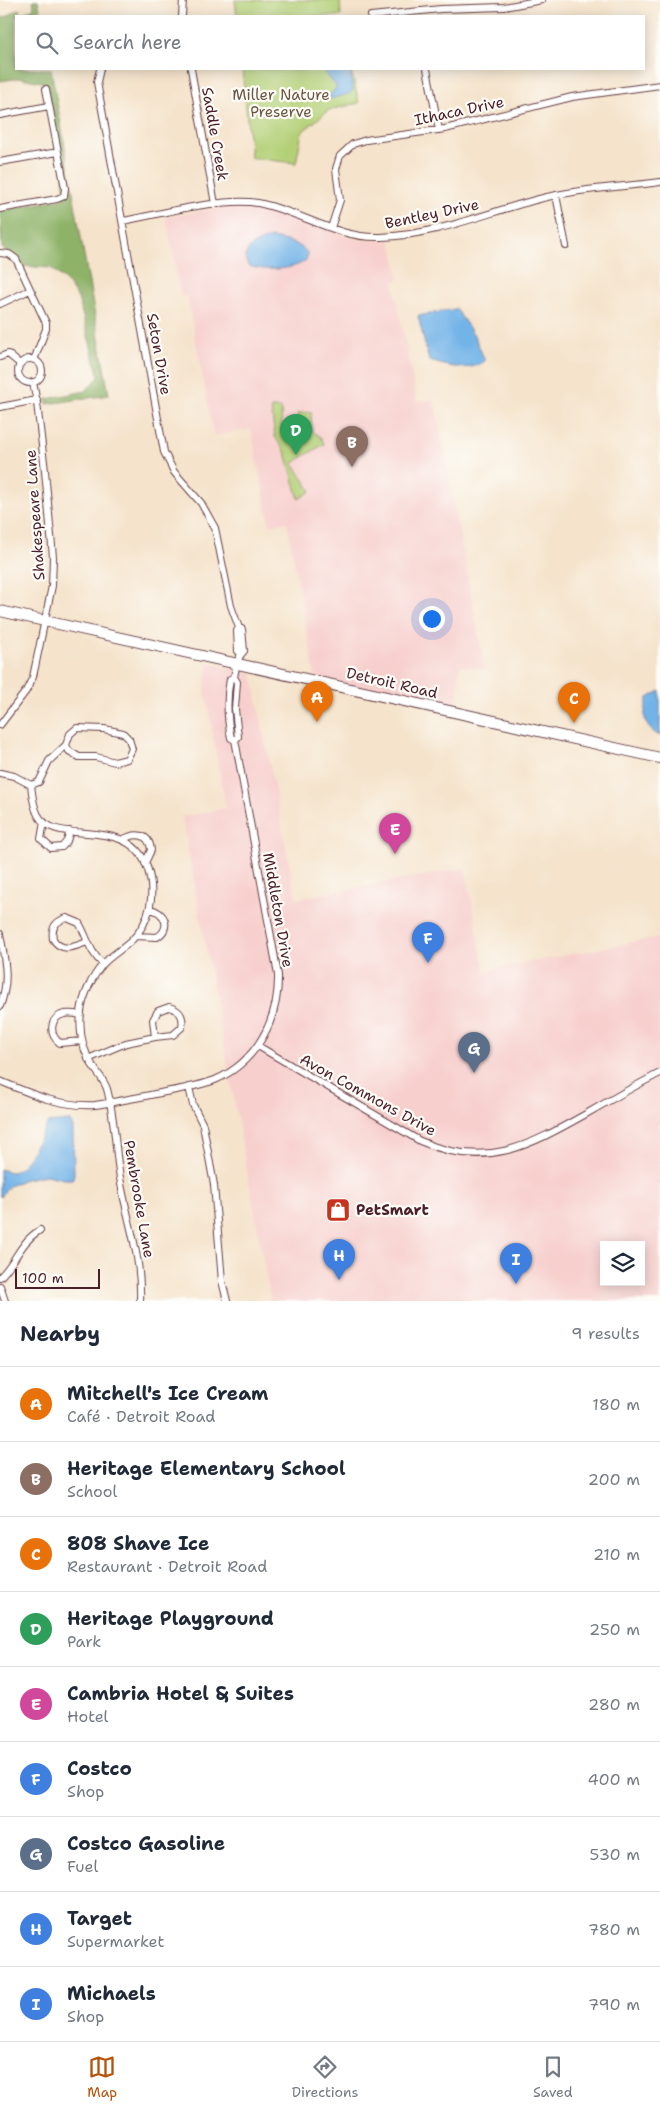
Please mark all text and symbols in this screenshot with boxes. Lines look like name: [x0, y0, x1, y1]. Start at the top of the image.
search box: [15, 15, 645, 70]
icon: search: [33, 29, 61, 57]
text: Search here: [73, 30, 182, 55]
park label: Miller Nature Preserve: [232, 85, 330, 122]
street label: Saddle Creek: [197, 86, 233, 182]
street label: Ithaca Drive: [412, 92, 506, 130]
street label: Bentley Drive: [383, 194, 481, 234]
street label: Seton Drive: [142, 312, 176, 396]
pin: D: [280, 414, 312, 455]
pin: B: [336, 426, 368, 467]
street label: Shakespeare Lane: [20, 449, 50, 581]
your location: [419, 606, 445, 632]
street label: Detroit Road: [344, 663, 440, 703]
pin: A: [301, 681, 333, 722]
pin: C: [558, 682, 590, 723]
pin: E: [379, 813, 411, 854]
street label: Middleton Drive: [258, 851, 298, 969]
pin: F: [412, 922, 444, 963]
pin: G: [458, 1032, 490, 1073]
street label: Avon Commons Drive: [296, 1049, 440, 1141]
street label: Pembrooke Lane: [119, 1139, 159, 1259]
shop icon: PetSmart: [325, 1197, 351, 1223]
place label: PetSmart: [356, 1200, 429, 1220]
pin: H: [323, 1239, 355, 1280]
map controls: [600, 1241, 645, 1286]
button: layers: [600, 1241, 645, 1286]
pin: I: [500, 1243, 532, 1284]
scale bar: [15, 1266, 100, 1289]
text: 100 m: [22, 1269, 64, 1287]
text: Nearby: [20, 1320, 100, 1348]
text: 9 results: [571, 1323, 640, 1344]
text: Mitchell's Ice Cream: [67, 1381, 268, 1406]
text: A: [30, 1394, 42, 1415]
text: 180 m: [592, 1394, 640, 1415]
text: Café · Detroit Road: [67, 1406, 215, 1427]
text: Heritage Elementary School: [67, 1456, 346, 1481]
text: B: [31, 1469, 41, 1490]
text: 200 m: [588, 1469, 640, 1490]
text: School: [67, 1481, 117, 1502]
text: 808 Shave Ice: [67, 1531, 209, 1556]
text: C: [31, 1544, 41, 1565]
text: 210 m: [593, 1544, 640, 1565]
text: Restaurant · Detroit Road: [67, 1556, 267, 1577]
text: Heritage Playground: [67, 1606, 274, 1631]
text: D: [30, 1619, 42, 1640]
text: 250 m: [589, 1619, 640, 1640]
text: Park: [67, 1631, 101, 1652]
text: Cambria Hotel & Suites: [67, 1681, 294, 1706]
text: E: [31, 1694, 41, 1715]
text: 280 m: [588, 1694, 640, 1715]
text: Hotel: [67, 1706, 108, 1727]
text: Costco: [67, 1756, 132, 1781]
text: F: [31, 1769, 41, 1790]
text: 400 m: [587, 1769, 640, 1790]
text: Shop: [67, 1781, 104, 1802]
text: Costco Gasoline: [67, 1831, 225, 1856]
text: G: [30, 1844, 42, 1865]
text: 530 m: [590, 1844, 640, 1865]
text: Fuel: [67, 1856, 98, 1877]
text: Target: [67, 1906, 132, 1931]
text: H: [30, 1919, 42, 1940]
text: 780 m: [588, 1919, 640, 1940]
text: Supermarket: [67, 1931, 164, 1952]
text: Michaels: [67, 1981, 156, 2006]
text: I: [32, 1994, 40, 2015]
text: 790 m: [588, 1994, 640, 2015]
text: Shop: [67, 2006, 104, 2027]
tab: Map: [87, 2053, 117, 2101]
tab: Directions: [292, 2053, 359, 2101]
tab: Saved: [533, 2053, 573, 2101]

